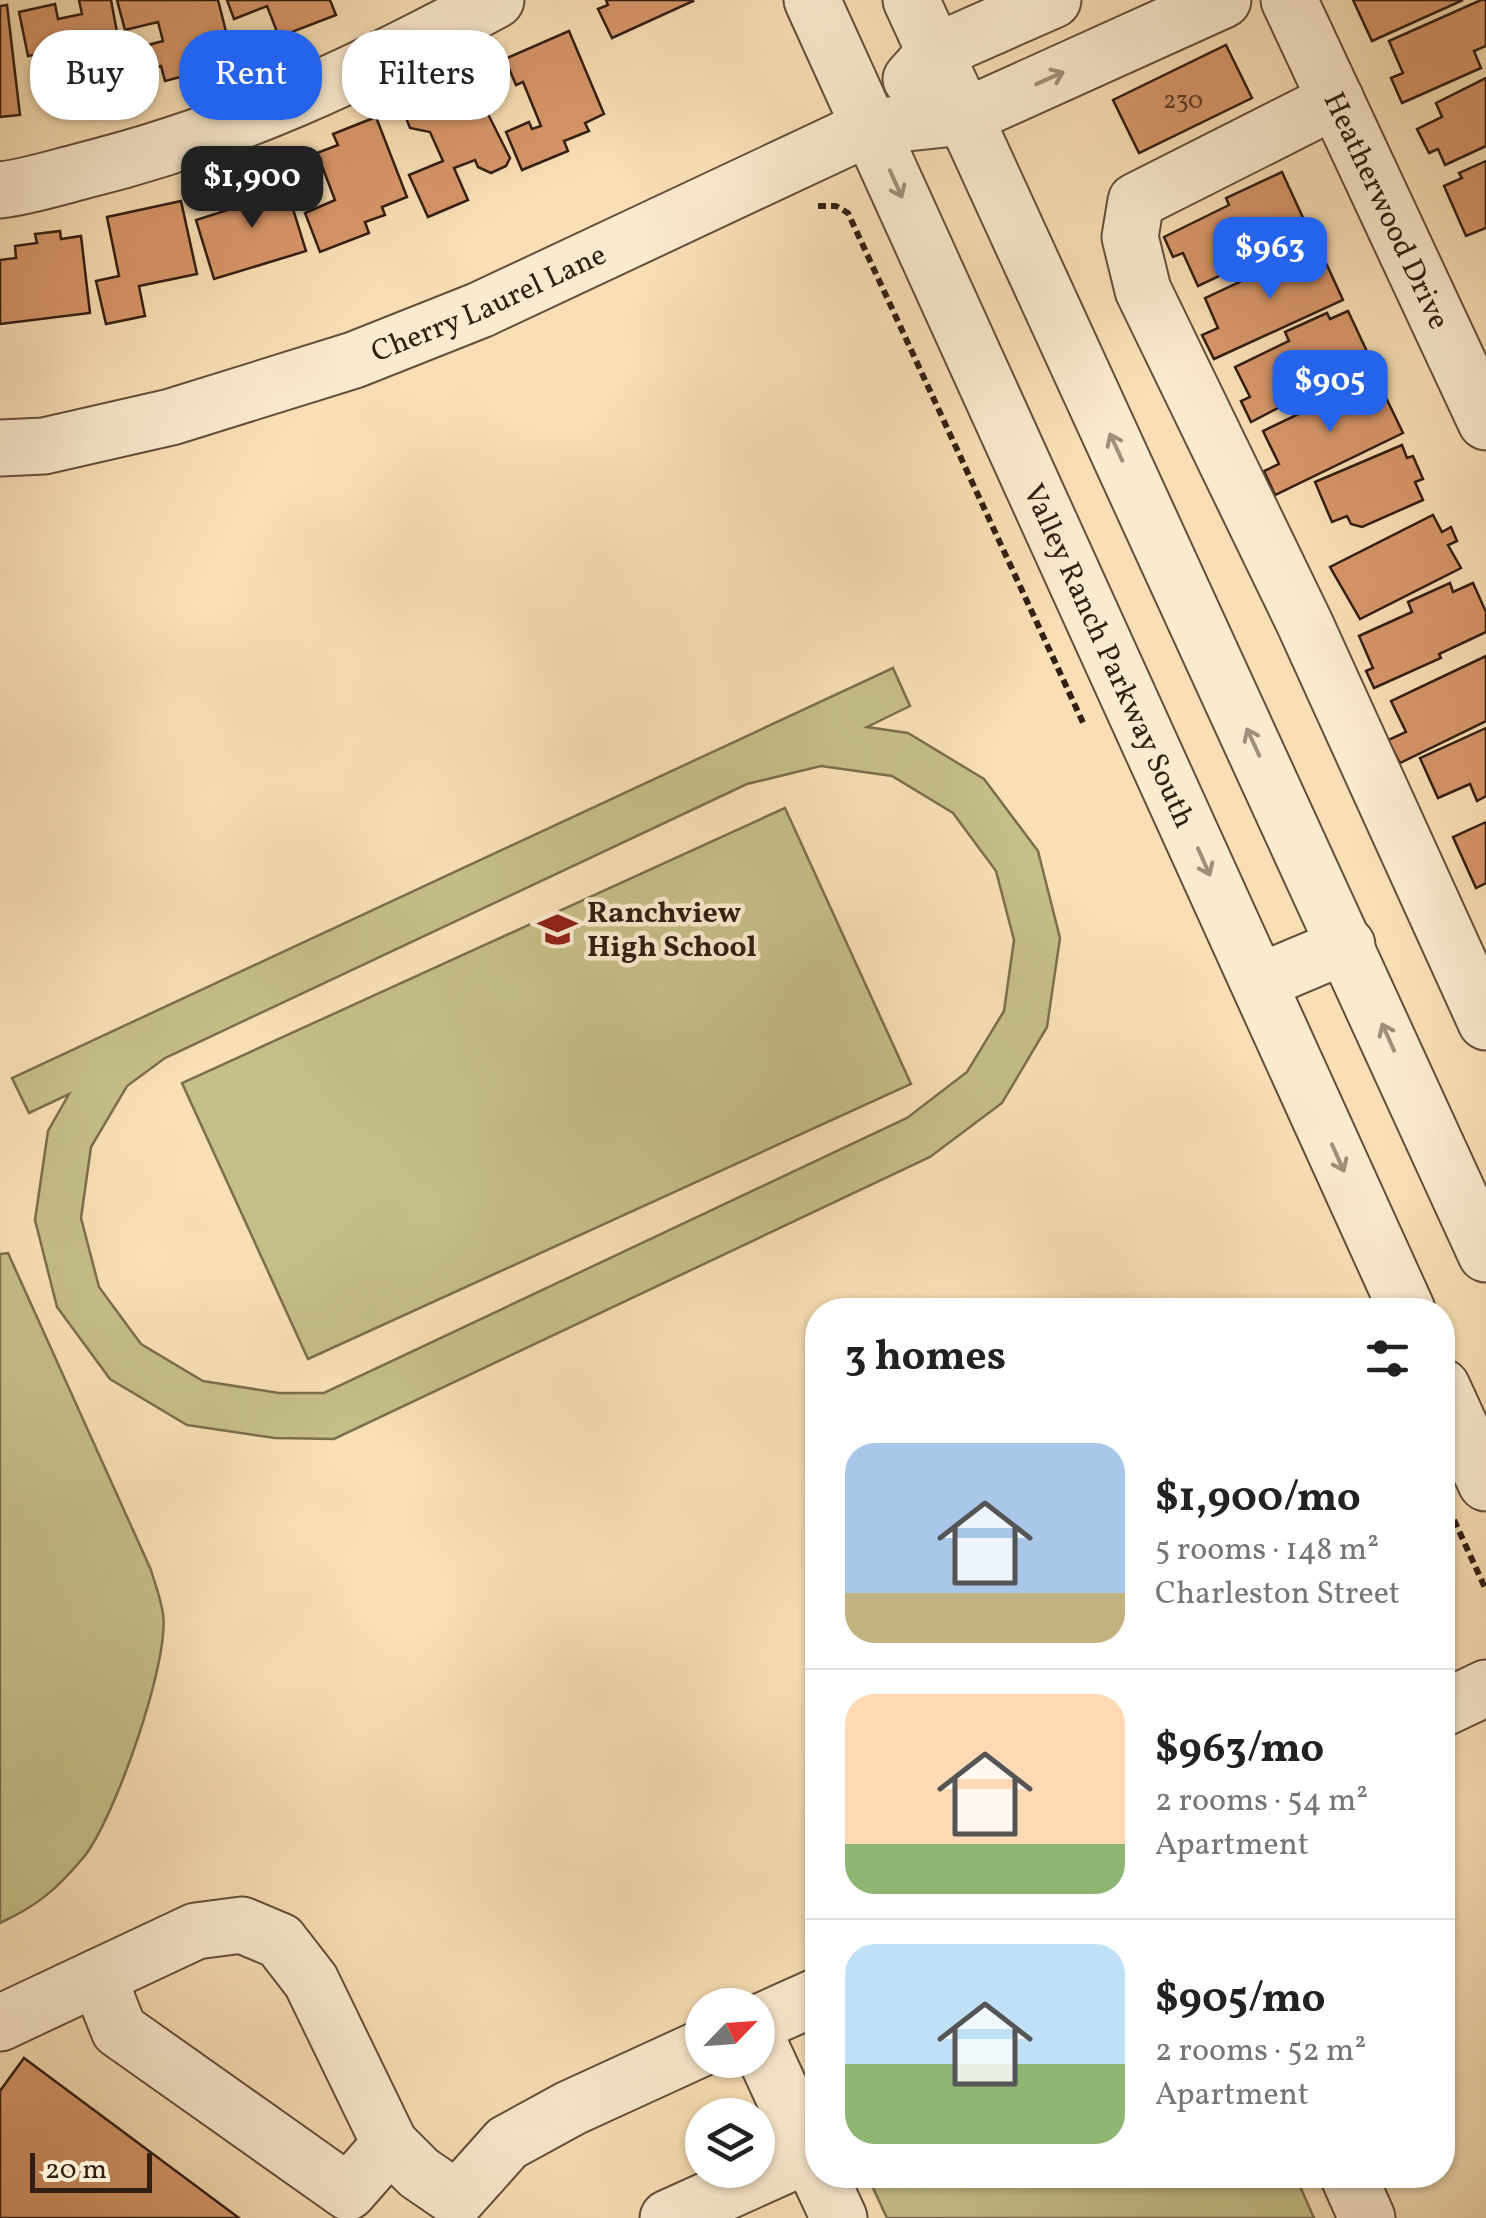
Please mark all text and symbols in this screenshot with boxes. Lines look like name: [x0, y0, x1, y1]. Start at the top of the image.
chip: Buy: [30, 30, 159, 120]
chip: Rent: [179, 30, 322, 120]
chip: Filters: [342, 30, 510, 120]
one-way arrow: [1034, 68, 1065, 86]
house number: 230: [1163, 84, 1203, 119]
street label: Heatherwood Drive: [1312, 85, 1459, 337]
pin: $1,900: [171, 146, 333, 231]
text: $1,900: [203, 156, 301, 200]
one-way arrow: [888, 168, 906, 199]
pin: $963: [1211, 217, 1329, 302]
text: $963: [1235, 227, 1305, 271]
street label: Cherry Laurel Lane: [365, 235, 614, 374]
pin: $905: [1271, 350, 1389, 435]
text: $905: [1295, 360, 1365, 404]
one-way arrow: [1106, 433, 1125, 463]
street label: Valley Ranch Parkway South: [1012, 477, 1204, 835]
one-way arrow: [1242, 728, 1261, 758]
one-way arrow: [1196, 847, 1214, 877]
place label: Ranchview High School: [587, 893, 757, 969]
school or university icon: Ranchview High School: [536, 908, 578, 950]
one-way arrow: [1378, 1022, 1396, 1053]
one-way arrow: [1330, 1142, 1349, 1172]
text: 3 homes: [845, 1329, 1006, 1388]
icon: filters: [1360, 1331, 1415, 1386]
text: $1,900/mo: [1155, 1470, 1361, 1529]
icon: home: [925, 1483, 1045, 1603]
text: 5 rooms · 148 m²: [1155, 1529, 1379, 1573]
text: Charleston Street: [1155, 1573, 1400, 1617]
text: $963/mo: [1155, 1721, 1324, 1780]
icon: home: [925, 1734, 1045, 1854]
text: 2 rooms · 54 m²: [1155, 1780, 1368, 1824]
text: Apartment: [1155, 1824, 1309, 1868]
text: $905/mo: [1155, 1971, 1325, 2030]
icon: home: [925, 1984, 1045, 2104]
north arrow: [685, 1988, 775, 2078]
map controls: [685, 1988, 775, 2188]
text: 2 rooms · 52 m²: [1155, 2030, 1366, 2074]
text: Apartment: [1155, 2074, 1309, 2118]
button: layers: [685, 2098, 775, 2188]
scale bar: [30, 2148, 152, 2192]
text: 20 m: [45, 2151, 107, 2190]

